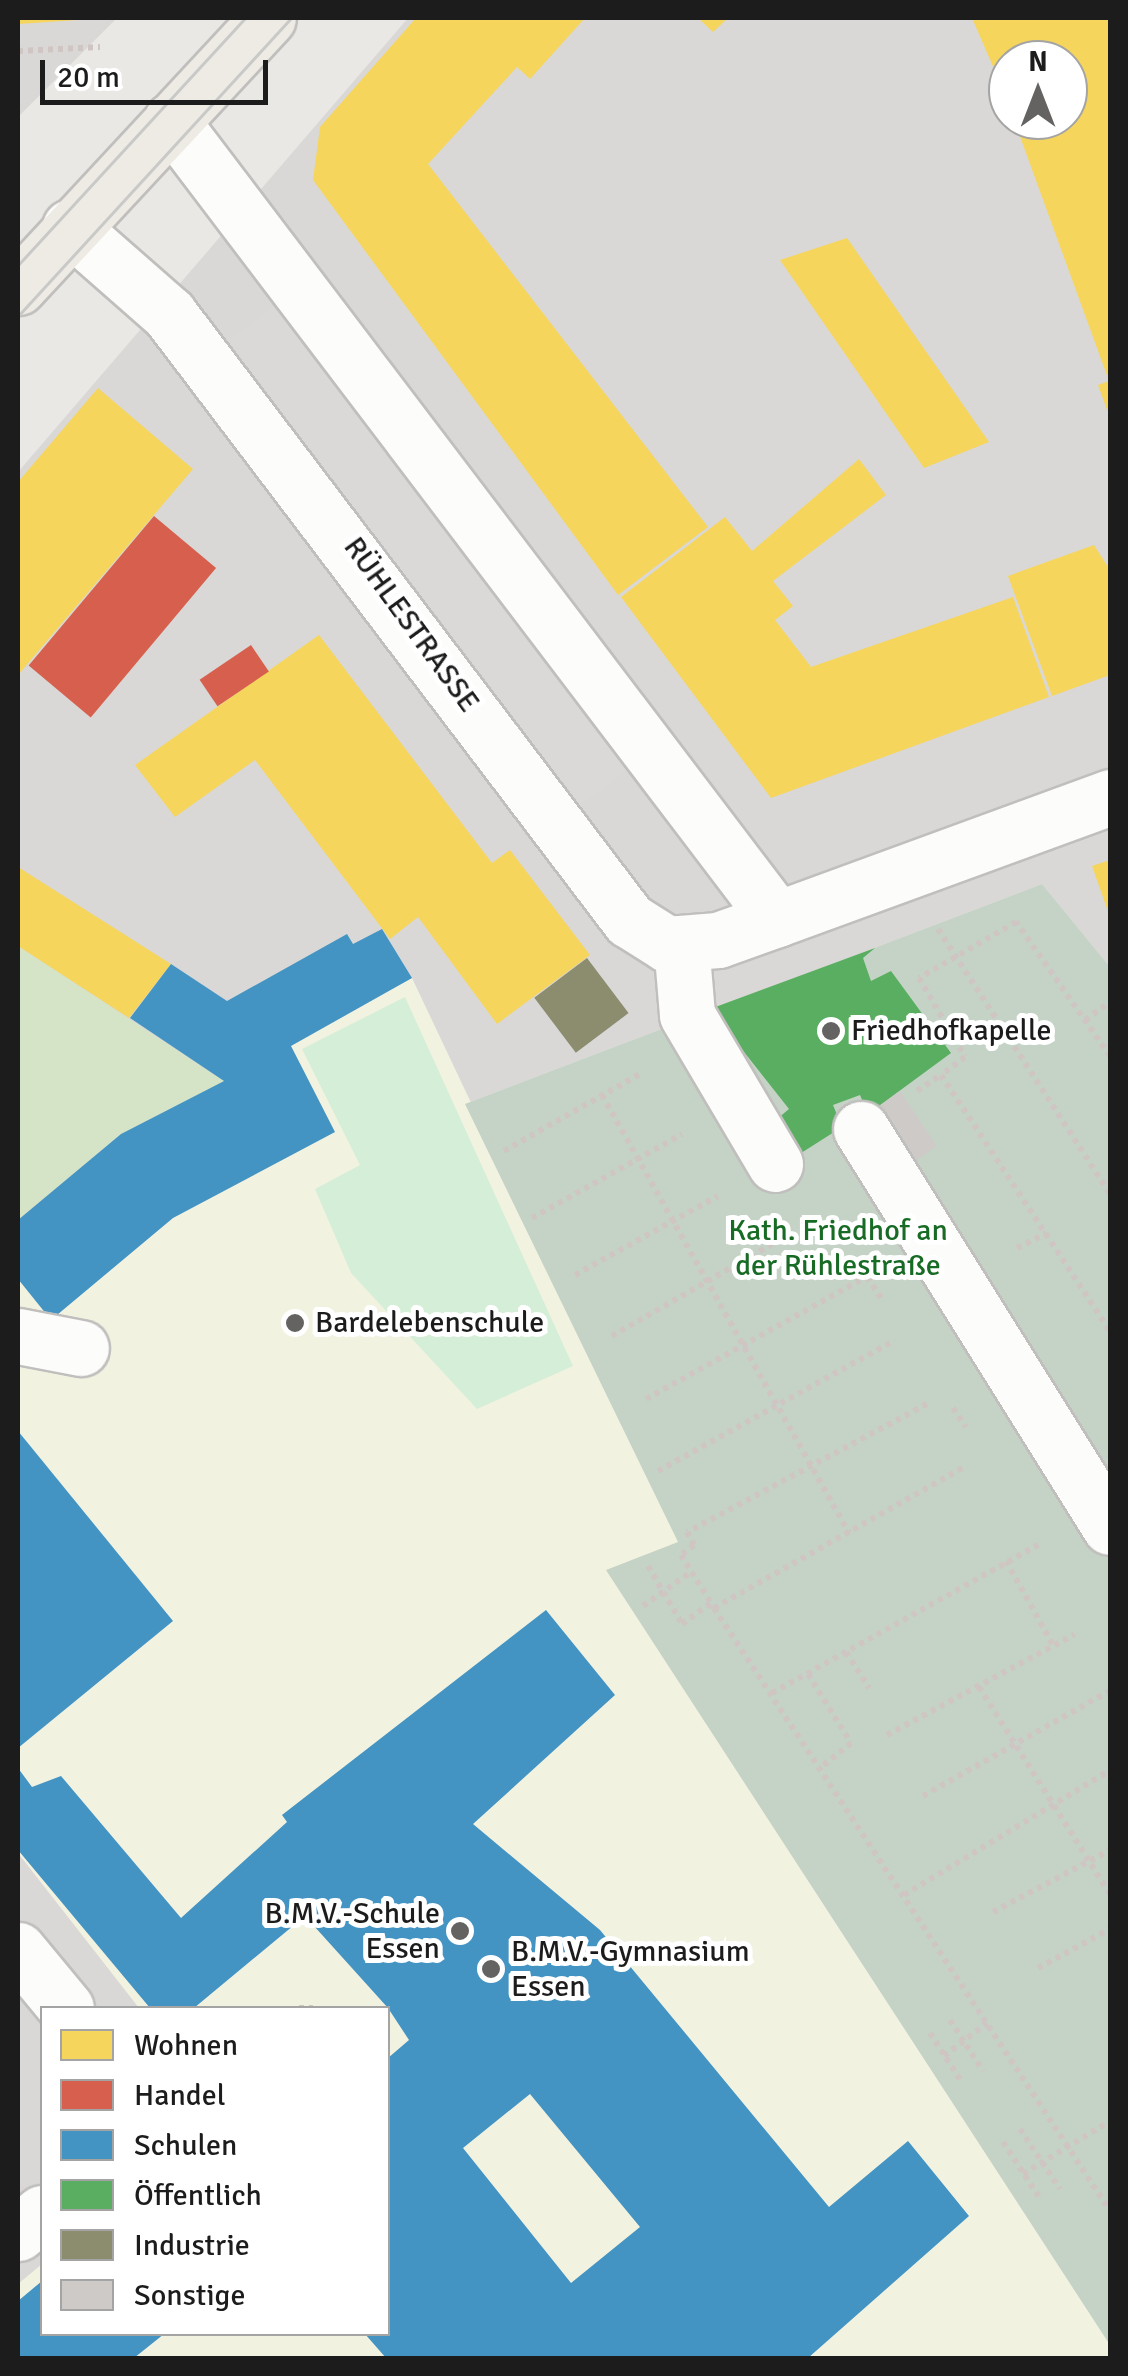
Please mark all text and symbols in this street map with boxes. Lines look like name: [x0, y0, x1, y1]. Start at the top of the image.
scale bar: [45, 40, 272, 102]
north arrow: [988, 40, 1088, 140]
text: N: [1028, 45, 1048, 79]
text: 20 m: [57, 59, 120, 96]
street label: RÜHLESTRASSE: [335, 530, 487, 720]
place label: Friedhofkapelle: [851, 1013, 1052, 1049]
marker: Friedhofkapelle: [820, 1020, 842, 1042]
park label: Kath. Friedhof an der Rühlestraße: [728, 1213, 948, 1284]
place label: Bardelebenschule: [315, 1305, 544, 1341]
marker: Bardelebenschule: [284, 1312, 306, 1334]
place label: B.M.V.-Schule Essen: [265, 1896, 440, 1966]
marker: B.M.V.-Schule Essen: [449, 1920, 471, 1942]
place label: B.M.V.-Gymnasium Essen: [511, 1934, 750, 2004]
marker: B.M.V.-Gymnasium Essen: [480, 1958, 502, 1980]
legend: [40, 2006, 390, 2336]
text: Wohnen: [134, 2027, 238, 2064]
text: Handel: [134, 2077, 226, 2114]
text: Schulen: [134, 2127, 237, 2164]
text: Öffentlich: [134, 2177, 262, 2214]
text: Industrie: [134, 2227, 250, 2264]
text: Sonstige: [134, 2277, 245, 2314]

